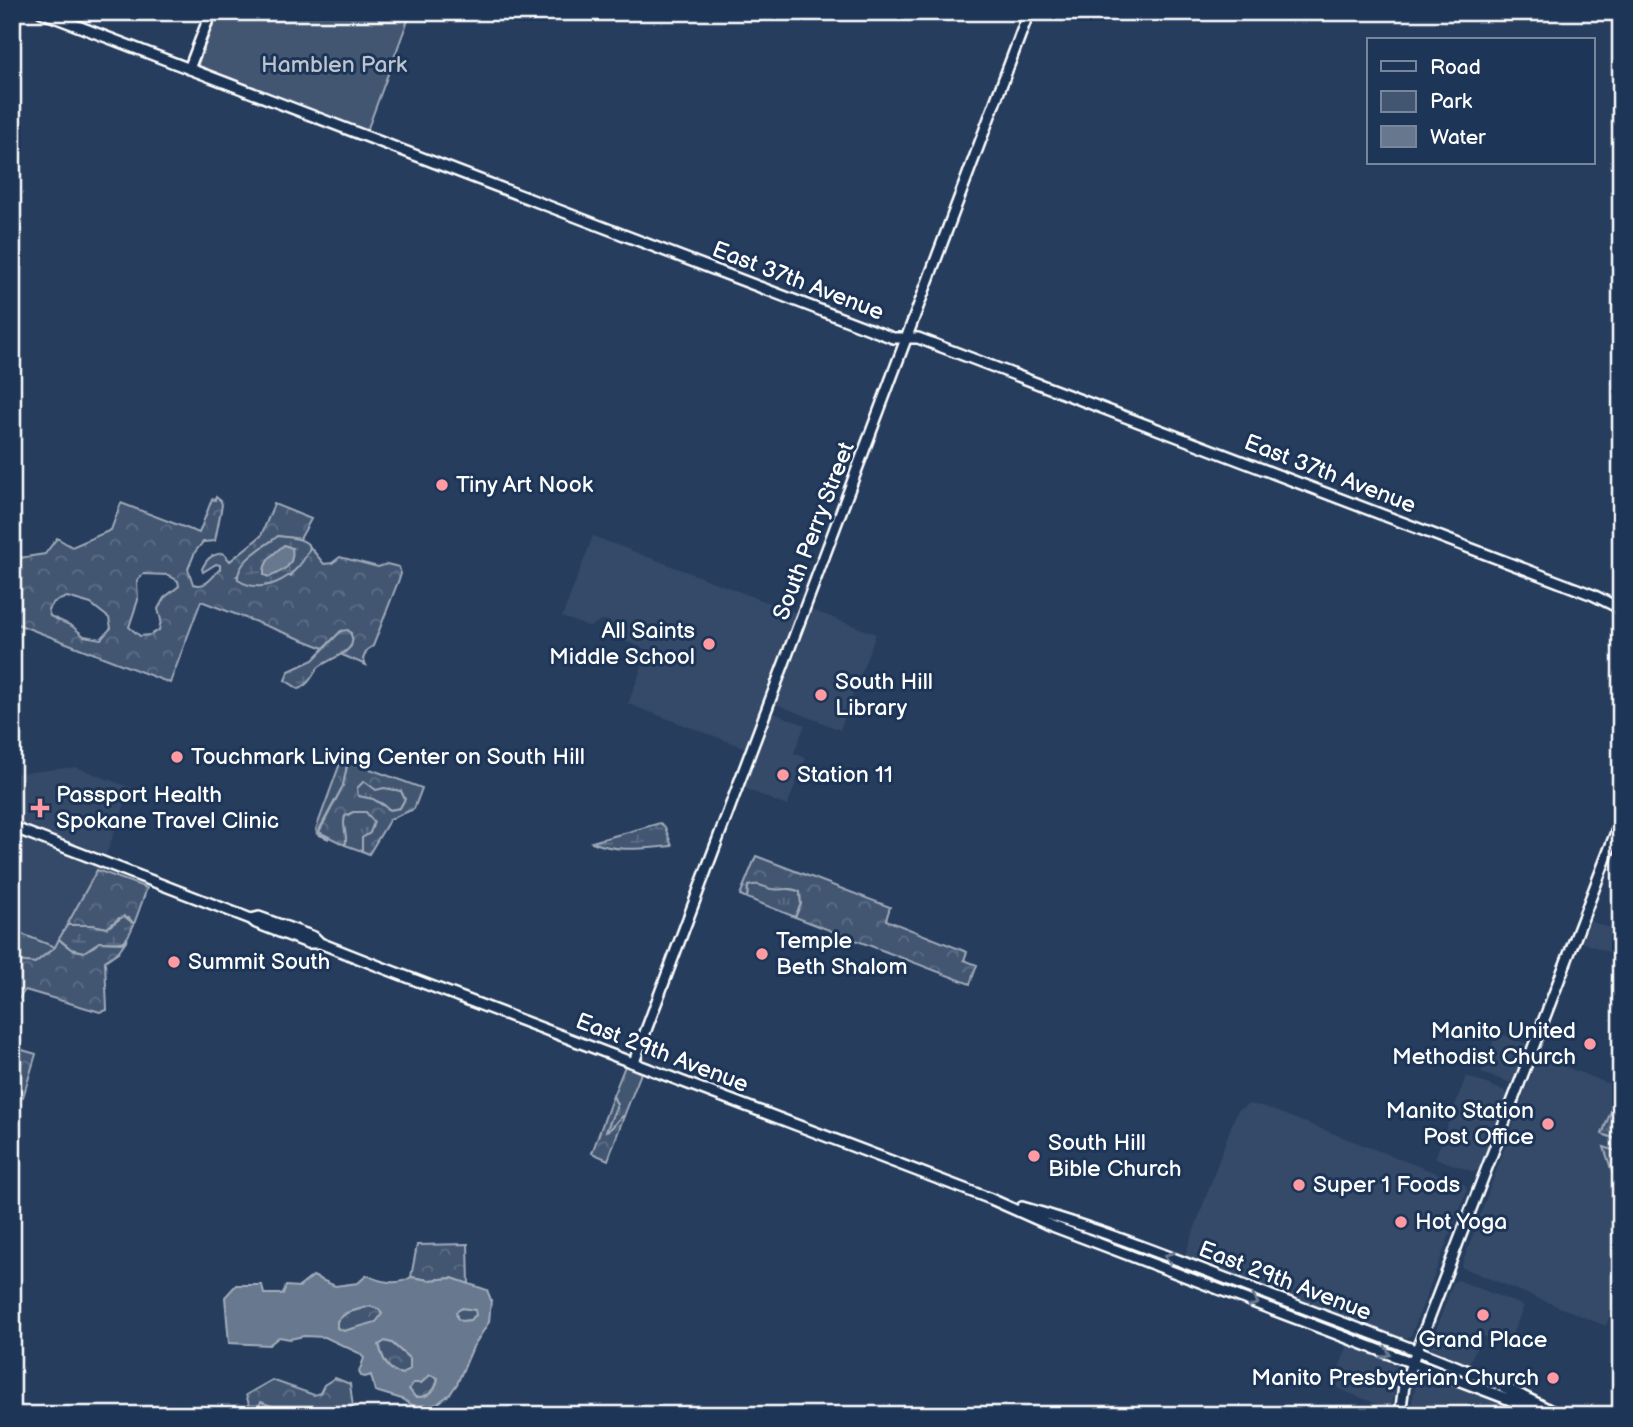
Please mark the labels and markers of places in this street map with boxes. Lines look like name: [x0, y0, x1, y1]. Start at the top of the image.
place label: Tiny Art Nook: [456, 471, 594, 499]
marker: Tiny Art Nook: [434, 477, 450, 493]
place label: All Saints Middle School: [549, 617, 695, 671]
marker: All Saints Middle School: [701, 636, 717, 652]
place label: South Hill Library: [835, 668, 933, 722]
marker: South Hill Library: [813, 687, 829, 703]
place label: Touchmark Living Center on South Hill: [191, 743, 585, 771]
marker: Touchmark Living Center on South Hill: [169, 749, 185, 765]
place label: Station 11: [797, 761, 893, 789]
marker: Station 11: [775, 767, 791, 783]
place label: Passport Health Spokane Travel Clinic: [56, 781, 279, 835]
marker: Passport Health Spokane Travel Clinic: [30, 798, 50, 818]
place label: Temple Beth Shalom: [776, 927, 908, 981]
marker: Temple Beth Shalom: [754, 946, 770, 962]
place label: Summit South: [188, 948, 330, 976]
marker: Summit South: [166, 954, 182, 970]
place label: Manito United Methodist Church: [1392, 1017, 1576, 1071]
marker: Manito United Methodist Church: [1582, 1036, 1598, 1052]
place label: Manito Station Post Office: [1386, 1097, 1534, 1151]
marker: Manito Station Post Office: [1540, 1116, 1556, 1132]
place label: South Hill Bible Church: [1048, 1129, 1181, 1183]
marker: South Hill Bible Church: [1026, 1148, 1042, 1164]
place label: Super 1 Foods: [1313, 1171, 1460, 1199]
marker: Super 1 Foods: [1291, 1177, 1307, 1193]
place label: Hot Yoga: [1415, 1208, 1507, 1236]
marker: Hot Yoga: [1393, 1214, 1409, 1230]
marker: Grand Place: [1475, 1307, 1491, 1323]
place label: Grand Place: [1419, 1326, 1547, 1354]
place label: Manito Presbyterian Church: [1251, 1364, 1539, 1392]
marker: Manito Presbyterian Church: [1545, 1370, 1561, 1386]

